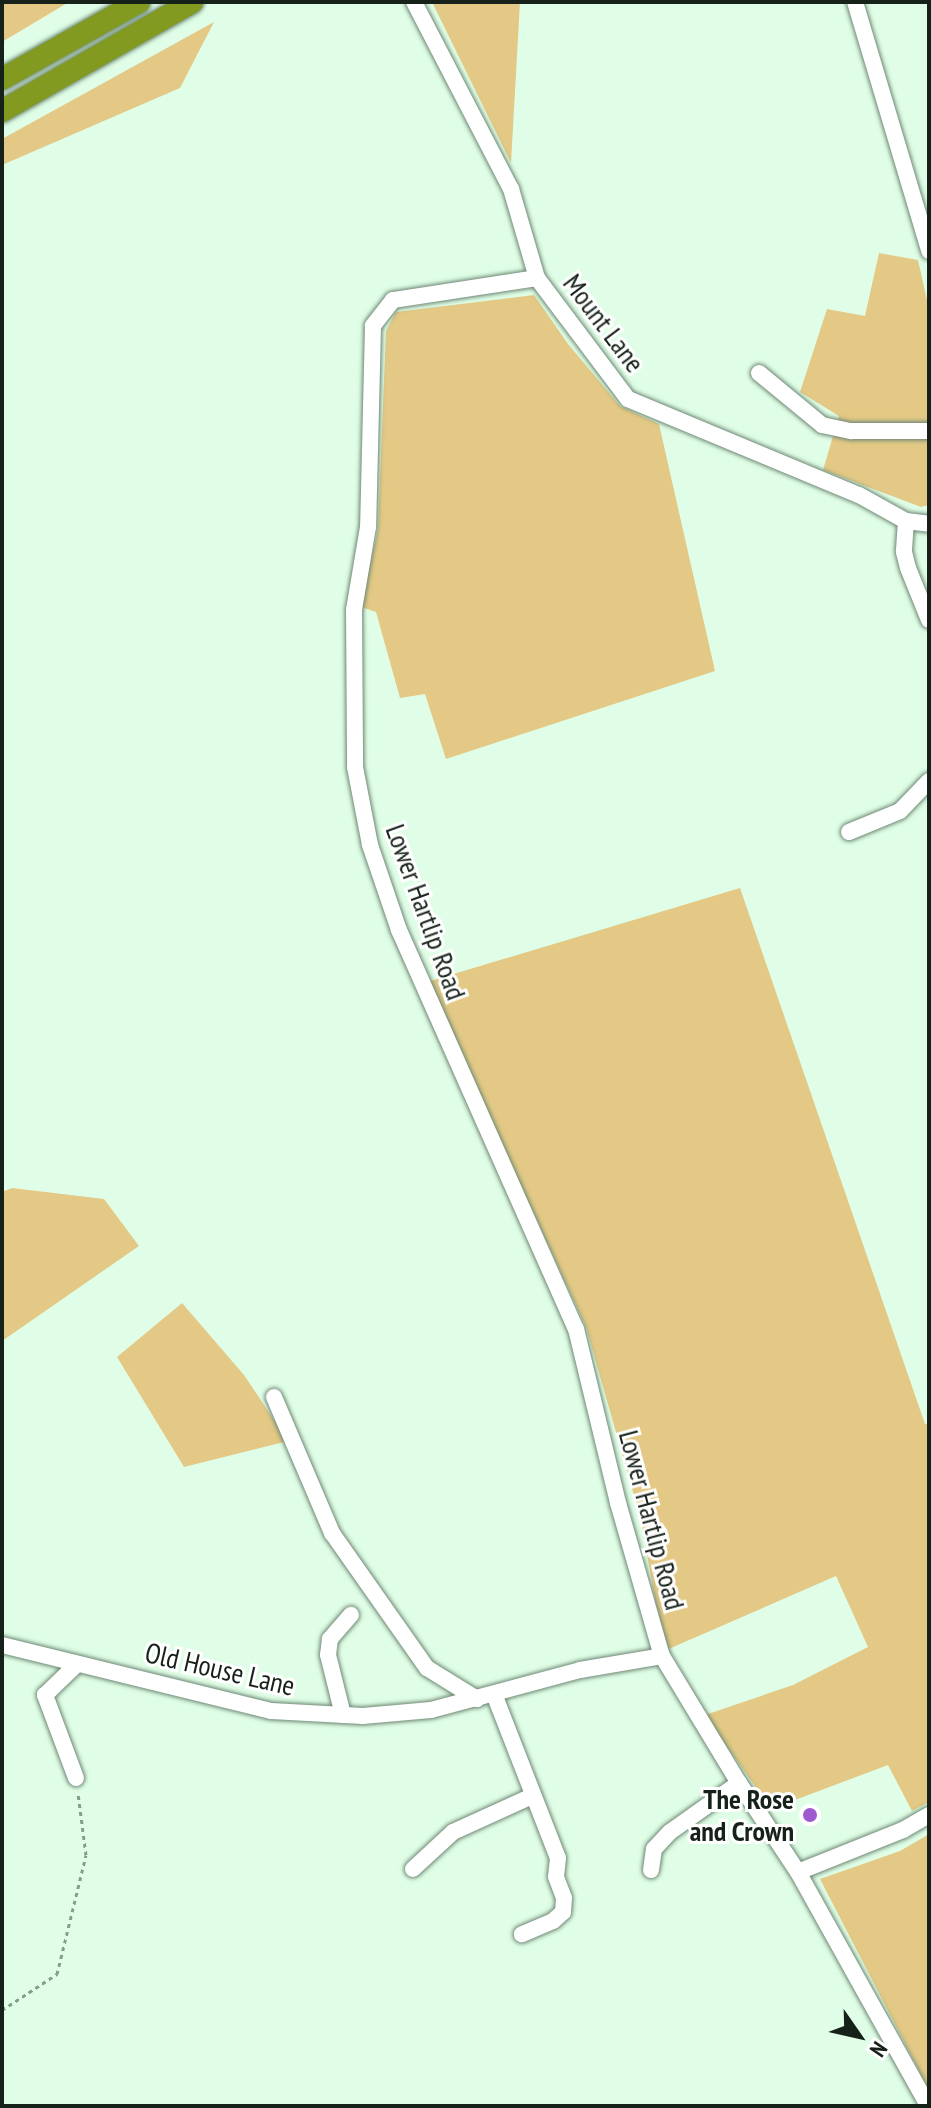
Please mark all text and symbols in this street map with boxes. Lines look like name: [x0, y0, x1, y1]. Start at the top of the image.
street label: Mount Lane: [556, 267, 652, 379]
street label: Lower Hartlip Road: [379, 820, 473, 1004]
street label: Lower Hartlip Road: [612, 1427, 692, 1613]
street label: Old House Lane: [142, 1635, 298, 1703]
place label: The Rose and Crown: [689, 1782, 794, 1848]
marker: The Rose and Crown: [801, 1806, 819, 1824]
north arrow: [819, 1996, 899, 2076]
text: N: [864, 2037, 894, 2062]

